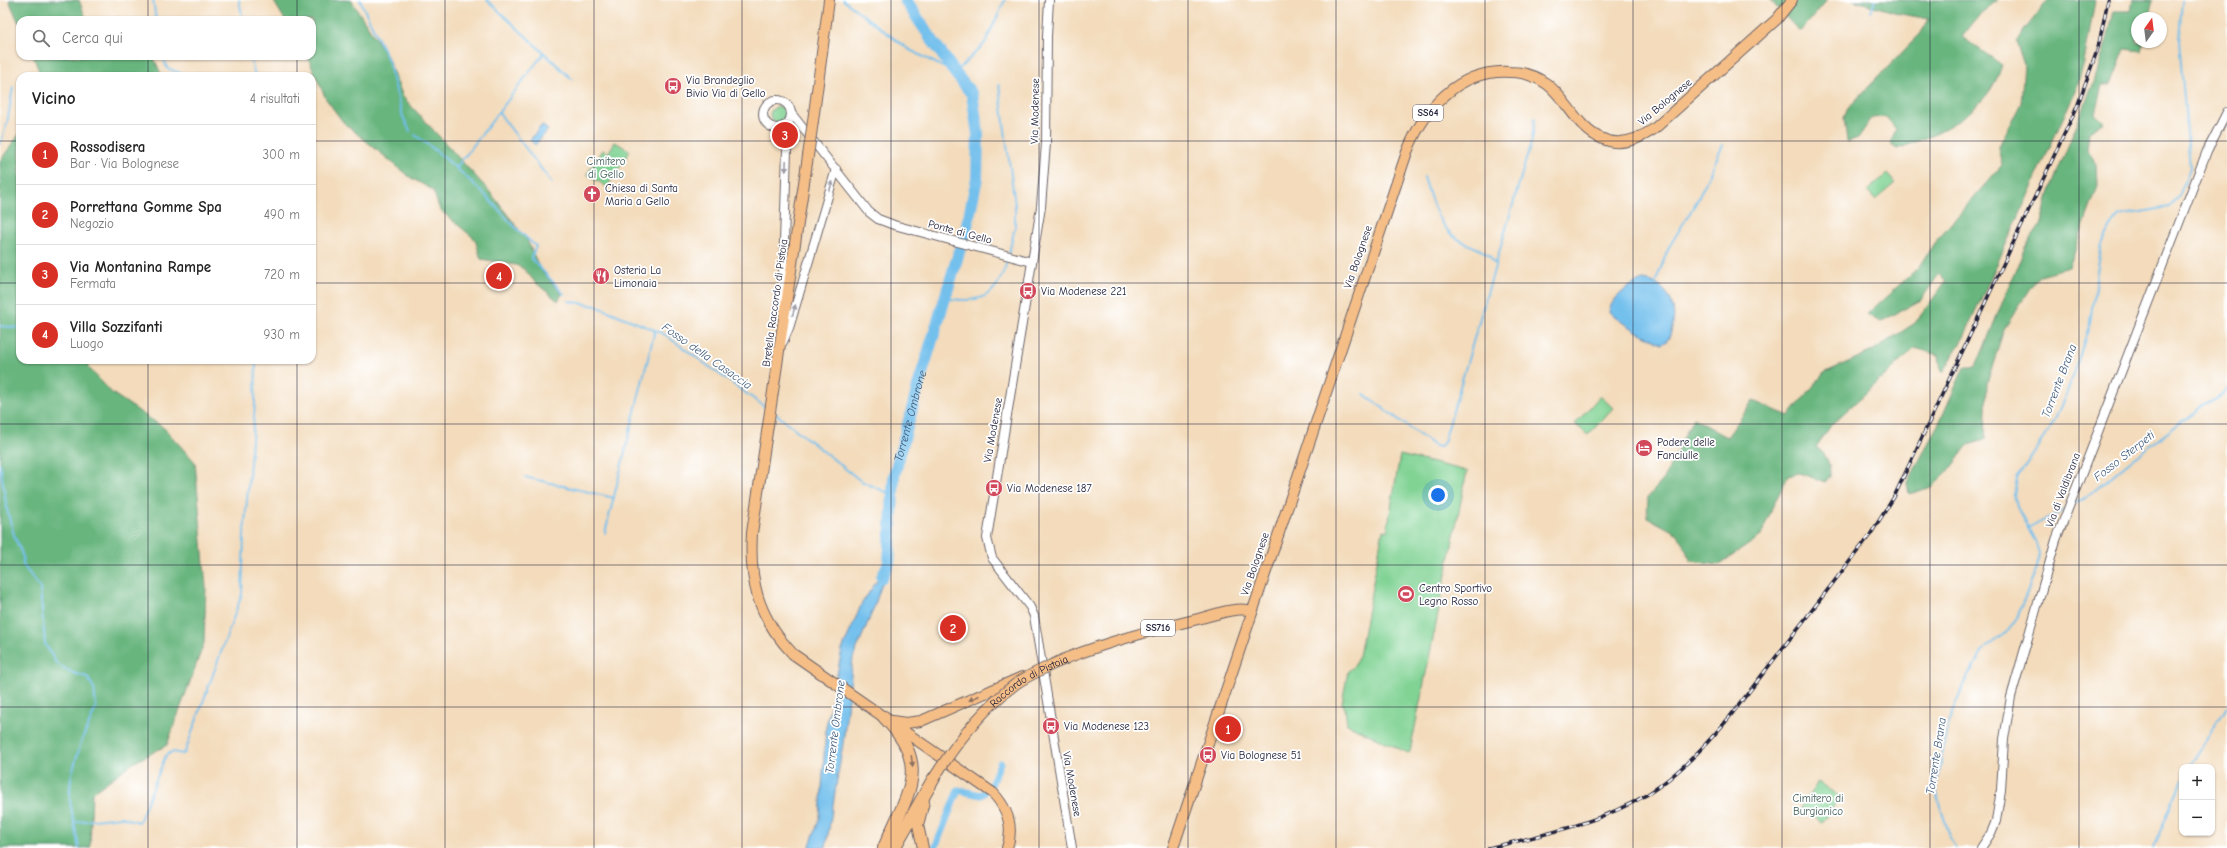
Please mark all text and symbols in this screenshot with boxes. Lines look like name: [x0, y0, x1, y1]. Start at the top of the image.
north arrow: [2131, 12, 2167, 48]
search box: [16, 16, 316, 60]
icon: search: [30, 27, 52, 49]
text: Cerca qui: [62, 29, 123, 47]
place label: Via Brandeglio Bivio Via di Gello: [686, 74, 766, 100]
street label: Via Bolognese: [1636, 75, 1695, 128]
bus stop icon: Via Brandeglio Bivio Via di Gello: [663, 76, 683, 96]
street label: Via Modenese: [1028, 78, 1042, 144]
text: Vicino: [32, 89, 75, 108]
text: 4 risultati: [250, 91, 300, 106]
road number: SS64: [1413, 105, 1443, 121]
pin: 3: [772, 120, 798, 150]
text: Rossodisera: [70, 138, 145, 156]
text: 1: [42, 147, 48, 162]
text: 300 m: [262, 147, 300, 162]
park label: Cimitero di Gello: [586, 155, 626, 181]
text: Bar · Via Bolognese: [70, 156, 179, 171]
one-way arrow: [783, 160, 789, 173]
one-way arrow: [828, 179, 834, 191]
place label: Chiesa di Santa Maria a Gello: [605, 182, 678, 208]
church icon: Chiesa di Santa Maria a Gello: [582, 184, 602, 204]
text: Porrettana Gomme Spa: [70, 198, 222, 216]
text: 2: [42, 207, 48, 222]
text: 490 m: [264, 207, 300, 222]
text: Negozio: [70, 216, 114, 231]
street label: Ponte di Gello: [927, 217, 994, 247]
street label: Via Bolognese: [1341, 223, 1375, 290]
street label: Bretella Raccordo di Pistoia: [760, 238, 790, 368]
text: Via Montanina Rampe: [70, 258, 211, 276]
pin: 4: [486, 261, 512, 291]
place label: Osteria La Limonaia: [614, 264, 661, 290]
restaurant icon: Osteria La Limonaia: [591, 266, 611, 286]
text: 3: [42, 267, 48, 282]
text: 720 m: [264, 267, 300, 282]
text: Fermata: [70, 276, 116, 291]
bus stop icon: Via Modenese 221: [1018, 281, 1038, 301]
place label: Via Modenese 221: [1041, 285, 1126, 298]
one-way arrow: [791, 304, 797, 316]
text: Villa Sozzifanti: [70, 318, 163, 336]
water label: Fosso della Casaccia: [659, 320, 755, 392]
text: 4: [42, 327, 48, 342]
text: 930 m: [264, 327, 300, 342]
text: Luogo: [70, 336, 104, 351]
water label: Torrente Brana: [2039, 342, 2079, 420]
water label: Torrente Ombrone: [891, 368, 930, 463]
street label: Via Modenese: [981, 396, 1005, 464]
water label: Fosso Sterpeti: [2091, 428, 2157, 484]
place label: Podere delle Fanciulle: [1657, 436, 1715, 462]
hotel icon: Podere delle Fanciulle: [1634, 438, 1654, 458]
street label: Via di Valdibrana: [2043, 451, 2083, 529]
bus stop icon: Via Modenese 187: [984, 478, 1004, 498]
place label: Via Modenese 187: [1007, 482, 1092, 495]
your location: [1428, 485, 1448, 505]
street label: Via Bolognese: [1238, 530, 1272, 597]
place label: Centro Sportivo Legno Rosso: [1419, 582, 1492, 608]
sports icon: Centro Sportivo Legno Rosso: [1396, 584, 1416, 604]
pin: 2: [940, 613, 966, 643]
road number: SS716: [1141, 620, 1175, 636]
street label: Raccordo di Pistoia: [987, 652, 1070, 710]
water label: Torrente Ombrone: [822, 679, 848, 775]
one-way arrow: [969, 695, 980, 701]
pin: 1: [1215, 714, 1241, 744]
bus stop icon: Via Modenese 123: [1041, 716, 1061, 736]
water label: Torrente Brana: [1923, 716, 1949, 796]
place label: Via Modenese 123: [1064, 720, 1149, 733]
bus stop icon: Via Bolognese 51: [1198, 745, 1218, 765]
place label: Via Bolognese 51: [1221, 749, 1301, 762]
street label: Via Modenese: [1060, 750, 1084, 818]
one-way arrow: [909, 755, 915, 767]
map controls: [2179, 764, 2215, 836]
button: +: [2179, 764, 2215, 800]
park label: Cimitero di Burgianico: [1792, 792, 1844, 818]
button: −: [2179, 800, 2215, 836]

